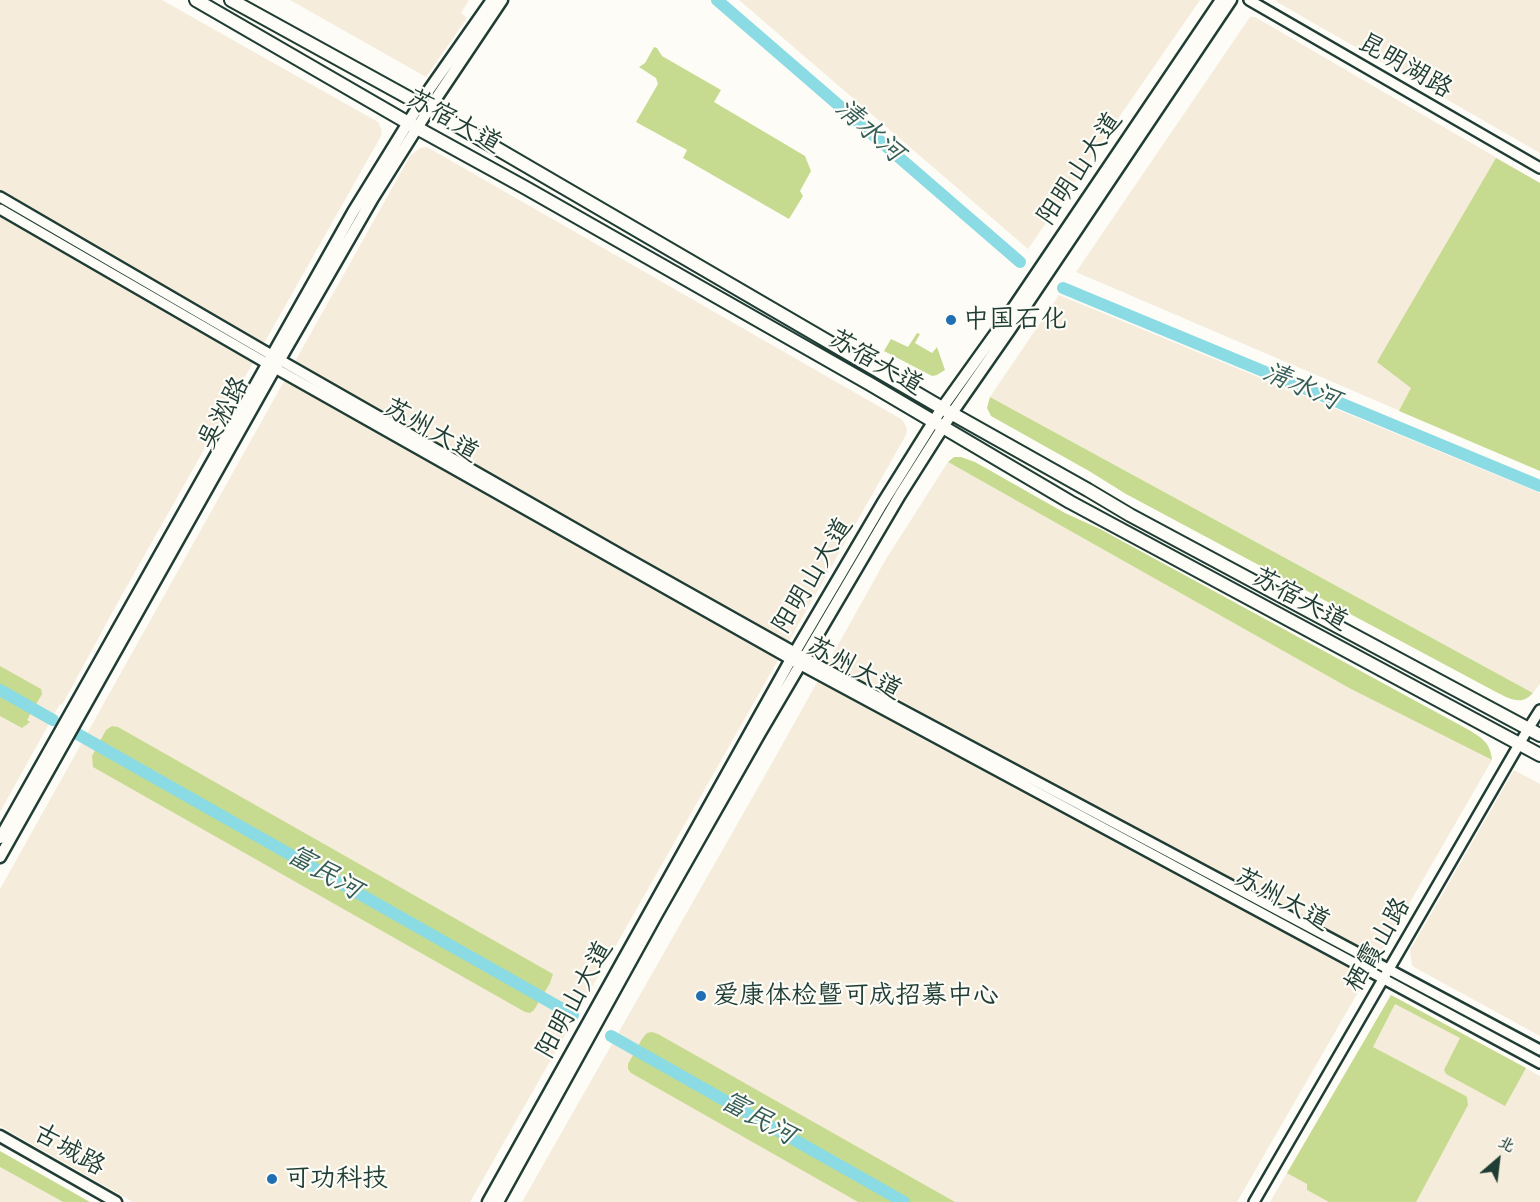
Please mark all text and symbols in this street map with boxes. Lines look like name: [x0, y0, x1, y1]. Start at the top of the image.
street label: 昆明湖路: [1352, 26, 1458, 106]
street label: 苏宿大道: [401, 83, 507, 161]
water label: 清水河: [828, 92, 910, 170]
street label: 阳明山大道: [1031, 106, 1129, 232]
place label: 中国石化: [963, 304, 1067, 336]
marker: 中国石化: [944, 313, 958, 327]
street label: 苏宿大道: [823, 323, 929, 403]
water label: 清水河: [1257, 356, 1345, 418]
street label: 吴淞路: [191, 371, 257, 455]
street label: 苏州大道: [378, 392, 484, 470]
street label: 阳明山大道: [766, 512, 860, 640]
street label: 苏宿大道: [1247, 562, 1353, 638]
street label: 苏州大道: [801, 631, 907, 707]
water label: 富民河: [281, 839, 367, 907]
street label: 苏州大道: [1229, 862, 1335, 938]
street label: 栖霞山路: [1338, 892, 1418, 998]
street label: 阳明山大道: [530, 936, 620, 1064]
place label: 爱康体检暨可成招募中心: [713, 980, 999, 1012]
marker: 爱康体检暨可成招募中心: [694, 989, 708, 1003]
water label: 富民河: [715, 1085, 801, 1153]
street label: 古城路: [27, 1117, 111, 1183]
north arrow: [1468, 1130, 1528, 1190]
text: 北: [1495, 1132, 1518, 1157]
place label: 可功科技: [284, 1163, 388, 1195]
marker: 可功科技: [265, 1172, 279, 1186]

